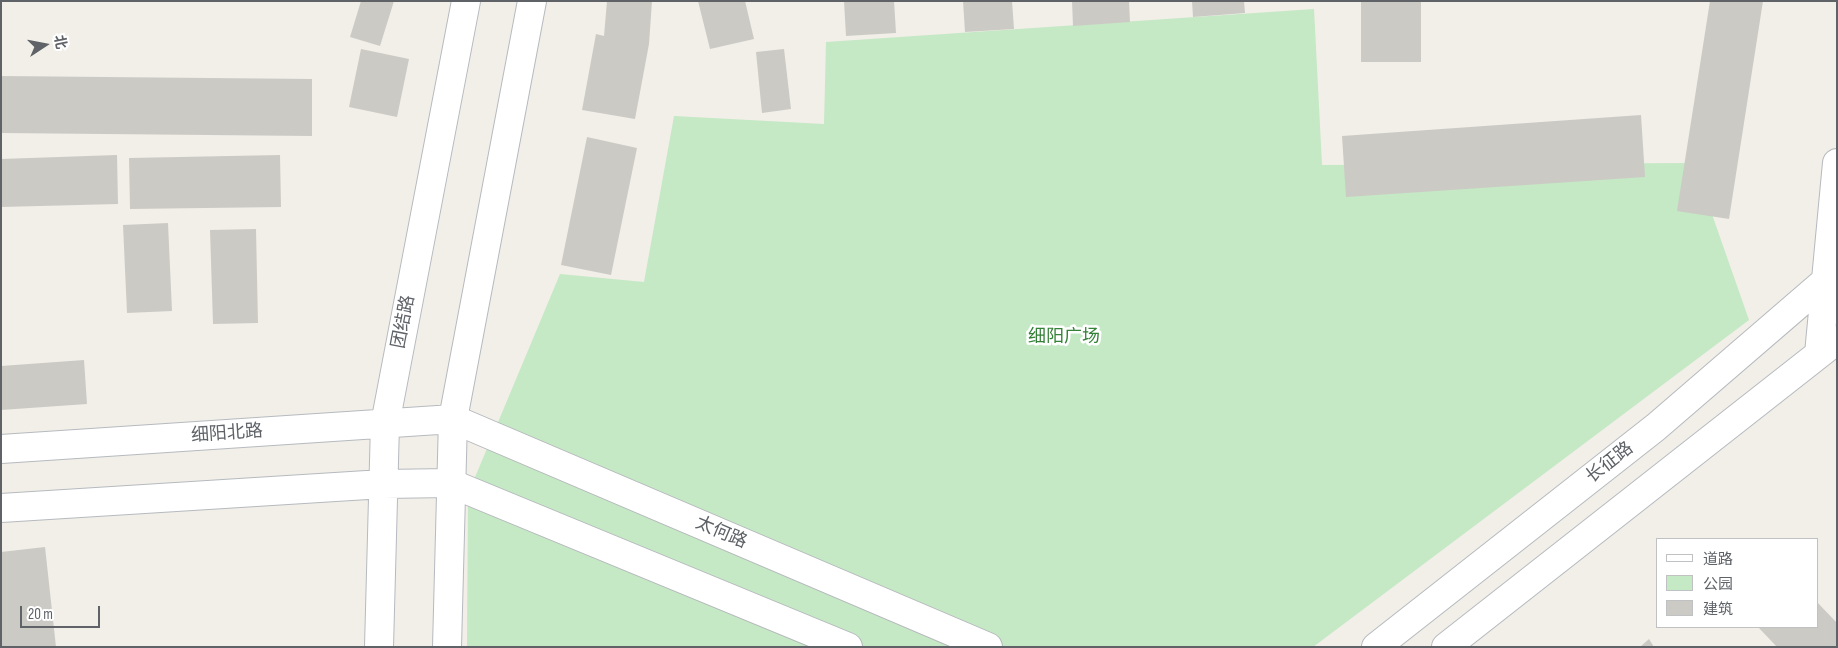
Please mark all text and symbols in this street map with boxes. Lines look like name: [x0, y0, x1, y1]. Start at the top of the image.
north arrow: [20, 20, 70, 70]
text: 北: [51, 34, 70, 51]
street label: 团结路: [388, 293, 420, 351]
park label: 细阳广场: [1028, 326, 1100, 348]
street label: 细阳北路: [190, 421, 264, 447]
street label: 长征路: [1582, 438, 1638, 488]
street label: 太何路: [692, 513, 750, 553]
legend: [1656, 538, 1818, 628]
text: 道路: [1703, 550, 1733, 569]
text: 公园: [1703, 575, 1733, 594]
scale bar: [22, 596, 102, 628]
text: 建筑: [1703, 600, 1733, 619]
text: 20 m: [28, 605, 53, 624]

